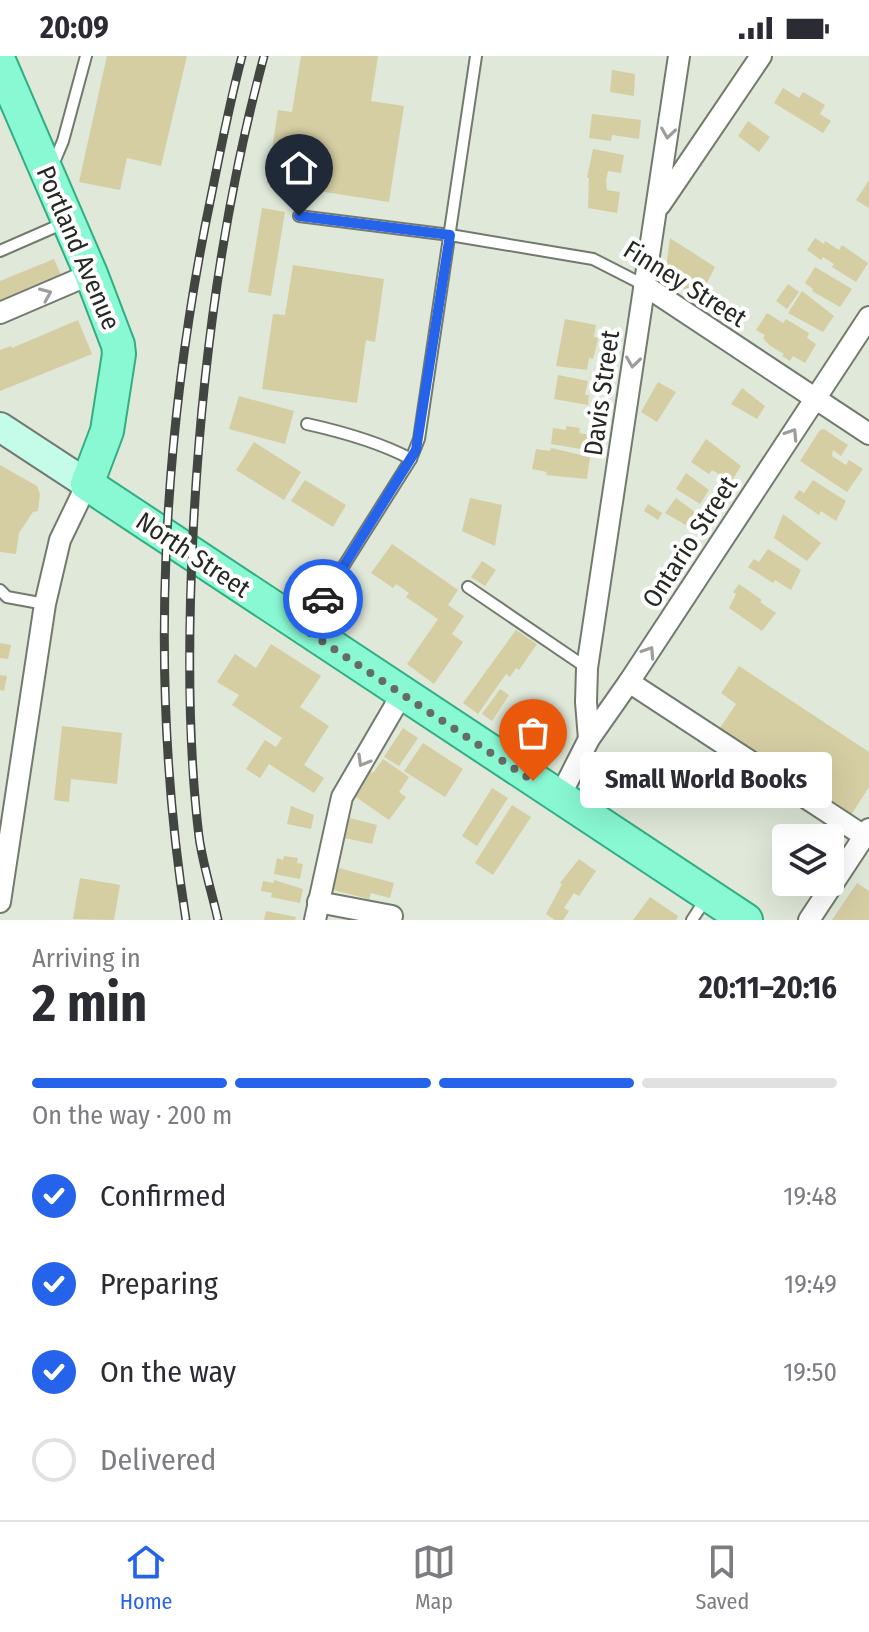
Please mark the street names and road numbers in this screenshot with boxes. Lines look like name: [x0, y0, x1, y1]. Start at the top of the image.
street label: Portland Avenue: [30, 161, 126, 335]
street label: Finney Street: [618, 234, 753, 334]
street label: Davis Street: [578, 328, 626, 458]
street label: Ontario Street: [636, 470, 744, 614]
street label: North Street: [130, 506, 256, 605]

